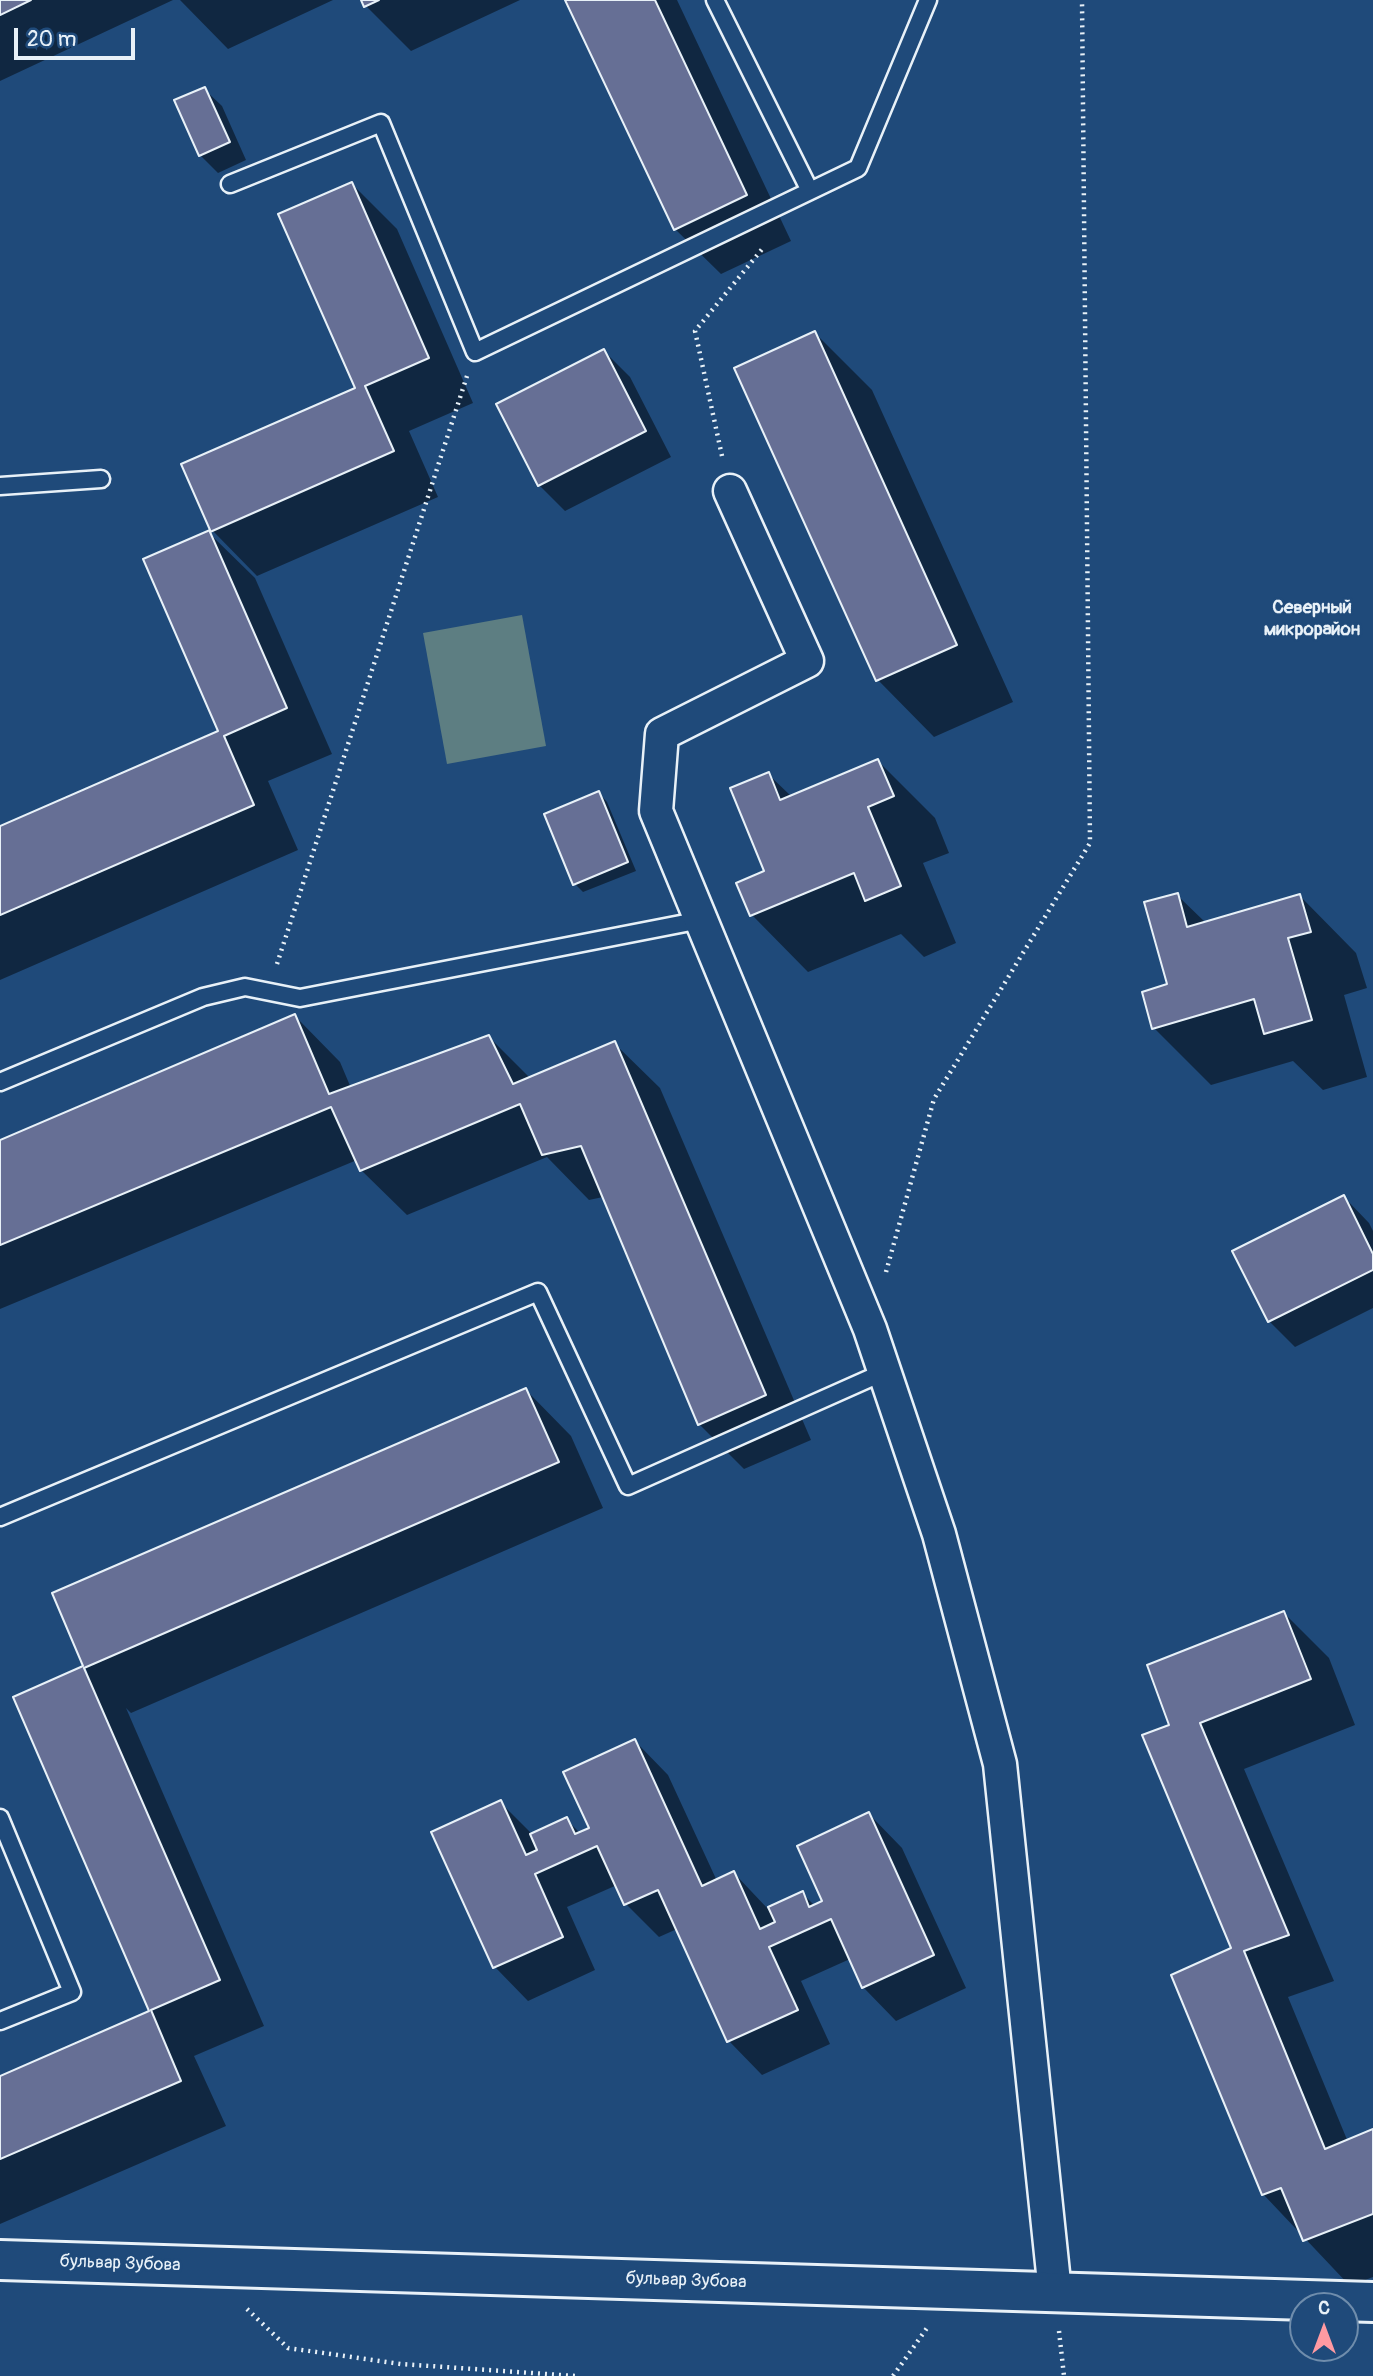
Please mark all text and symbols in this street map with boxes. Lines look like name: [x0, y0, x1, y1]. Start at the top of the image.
scale bar: [18, 14, 138, 58]
text: 20 m: [27, 26, 76, 53]
district label: Северный микрорайон: [1264, 597, 1360, 641]
street label: бульвар Зубова: [59, 2251, 181, 2277]
street label: бульвар Зубова: [625, 2268, 747, 2294]
north arrow: [1289, 2292, 1359, 2362]
text: С: [1318, 2296, 1330, 2320]

